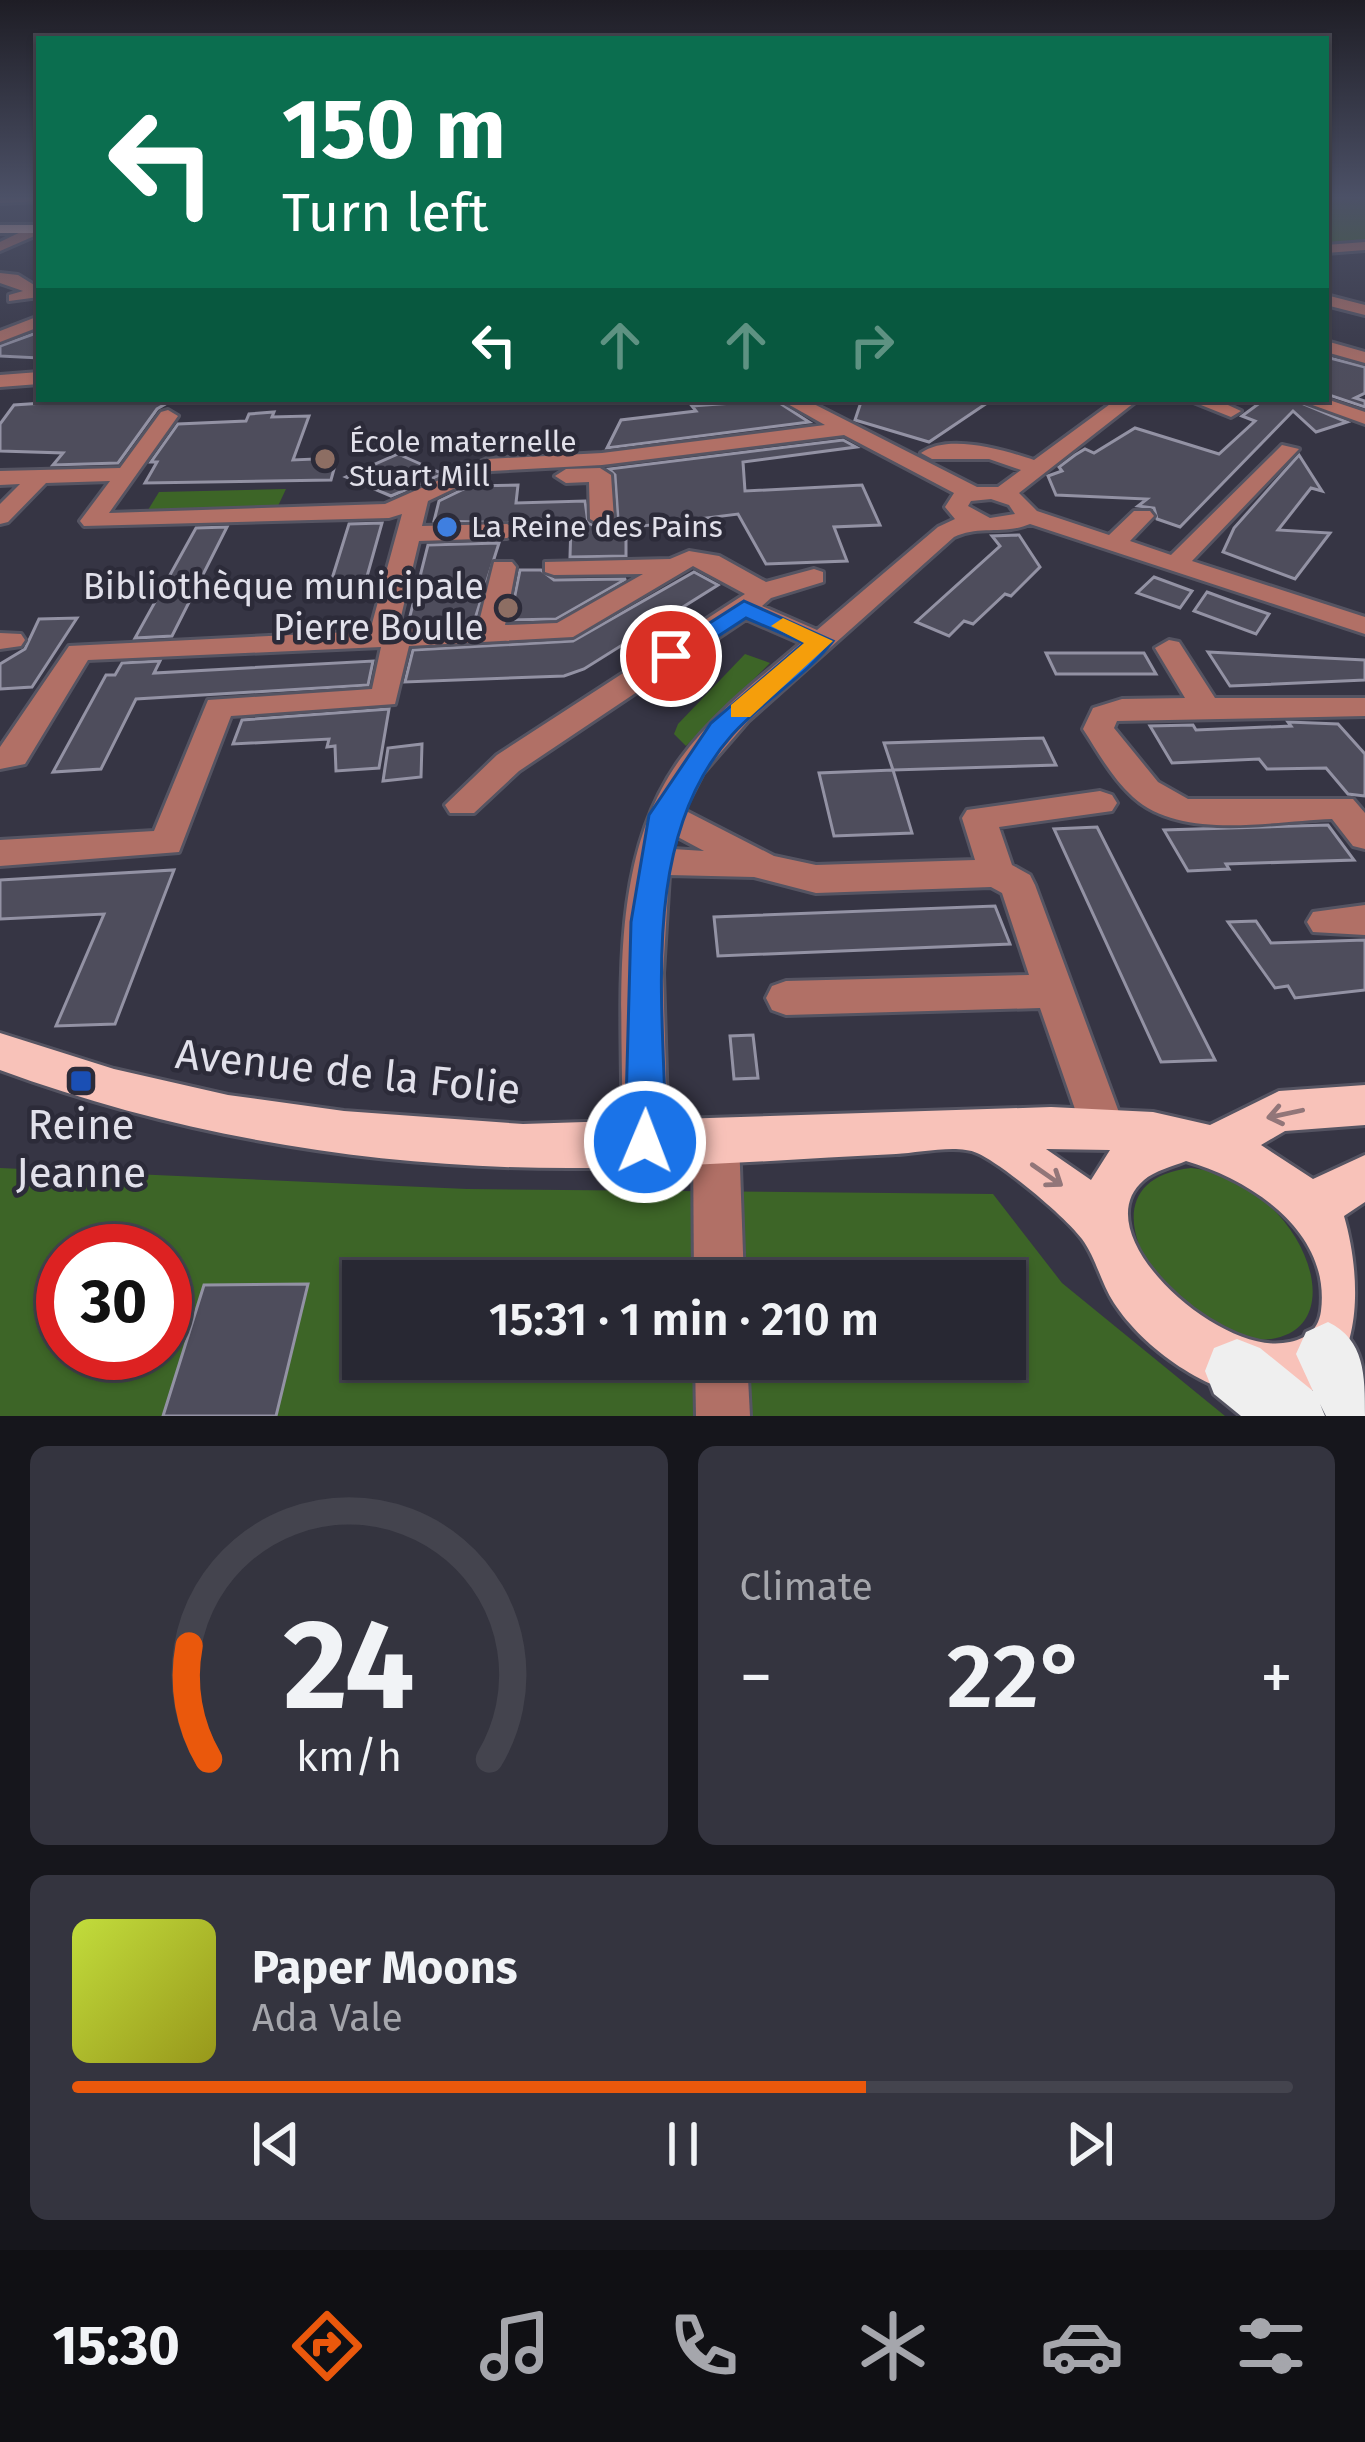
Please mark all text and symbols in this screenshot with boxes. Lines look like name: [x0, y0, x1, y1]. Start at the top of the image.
text: 150 m: [282, 79, 506, 180]
icon: left: [84, 84, 240, 240]
text: Turn left: [282, 181, 489, 245]
icon: left: [461, 312, 527, 378]
icon: ahead: [587, 312, 653, 378]
icon: ahead: [713, 312, 779, 378]
icon: right: [839, 312, 905, 378]
place label: École maternelle Stuart Mill: [349, 424, 577, 494]
marker: École maternelle Stuart Mill: [312, 446, 338, 472]
place label: La Reine des Pains: [471, 509, 723, 545]
marker: La Reine des Pains: [434, 514, 460, 540]
place label: Bibliothèque municipale Pierre Boulle: [83, 565, 484, 650]
marker: Bibliothèque municipale Pierre Boulle: [495, 595, 521, 621]
pin: [620, 605, 722, 707]
icon: arrive: [638, 623, 704, 689]
street label: Avenue de la Folie: [173, 1029, 523, 1115]
marker: Reine Jeanne: [68, 1068, 94, 1094]
position arrow: [582, 1079, 708, 1205]
place label: Reine Jeanne: [16, 1100, 146, 1198]
one-way arrow: [1267, 1103, 1305, 1126]
one-way arrow: [1030, 1162, 1063, 1187]
speed limit sign: 30: [36, 1224, 192, 1380]
text: 15:31 · 1 min · 210 m: [489, 1293, 879, 1347]
text: Climate: [740, 1564, 873, 1610]
text: 24: [283, 1591, 414, 1741]
text: 22°: [947, 1623, 1086, 1731]
text: −: [740, 1638, 773, 1717]
text: +: [1260, 1638, 1293, 1717]
text: km/h: [296, 1730, 402, 1781]
text: Paper Moons: [252, 1941, 517, 1995]
text: Ada Vale: [252, 1995, 403, 2041]
icon: previous: [243, 2111, 309, 2177]
icon: pause: [650, 2111, 716, 2177]
icon: next: [1057, 2111, 1123, 2177]
icon: directions: [285, 2304, 369, 2388]
icon: music: [473, 2304, 557, 2388]
icon: phone: [662, 2304, 746, 2388]
icon: climate: [851, 2304, 935, 2388]
icon: car: [1040, 2304, 1124, 2388]
icon: filters: [1229, 2304, 1313, 2388]
text: 15:30: [52, 2314, 180, 2378]

